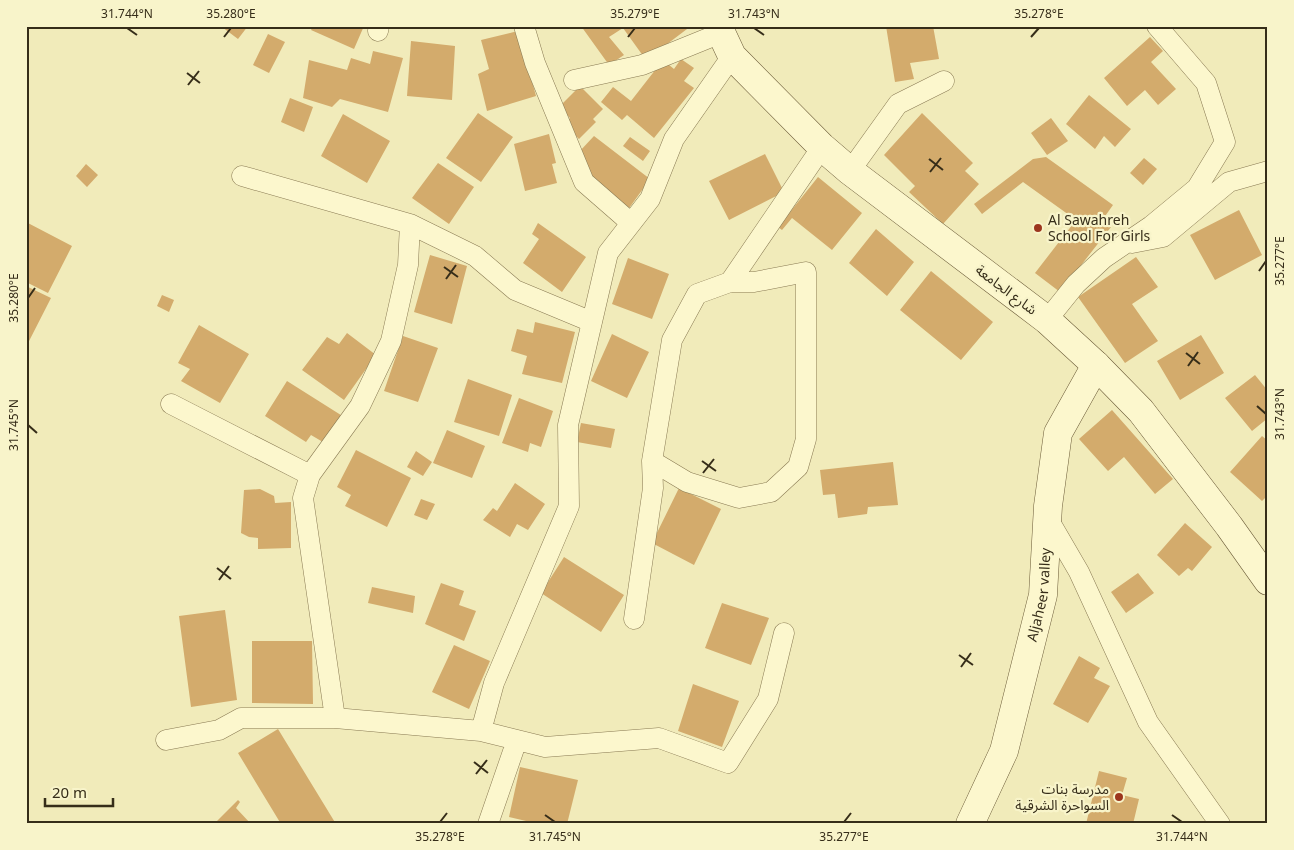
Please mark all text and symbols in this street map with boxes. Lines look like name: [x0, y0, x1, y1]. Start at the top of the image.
text: 31.744°N: [101, 2, 153, 27]
text: 35.280°E: [206, 2, 256, 27]
text: 35.279°E: [610, 2, 660, 27]
text: 31.743°N: [728, 2, 780, 27]
text: 35.278°E: [1014, 2, 1064, 27]
place label: Al Sawahreh School For Girls: [1048, 206, 1151, 251]
marker: Al Sawahreh School For Girls: [1032, 222, 1044, 234]
text: 35.277°E: [1268, 236, 1293, 286]
street label: شارع الجامعة: [968, 257, 1044, 323]
text: 35.280°E: [2, 273, 27, 323]
text: 31.743°N: [1268, 388, 1293, 440]
text: 31.745°N: [2, 399, 27, 451]
street label: Aljaheer valley: [1017, 546, 1060, 645]
scale bar: [45, 775, 112, 807]
place label: مدرسة بنات السواحرة الشرقية: [1015, 775, 1109, 820]
text: 20 m: [52, 777, 87, 809]
marker: مدرسة بنات السواحرة الشرقية: [1113, 791, 1125, 803]
text: 35.278°E: [415, 825, 465, 850]
text: 31.745°N: [529, 825, 581, 850]
text: 35.277°E: [819, 825, 869, 850]
text: 31.744°N: [1156, 825, 1208, 850]

